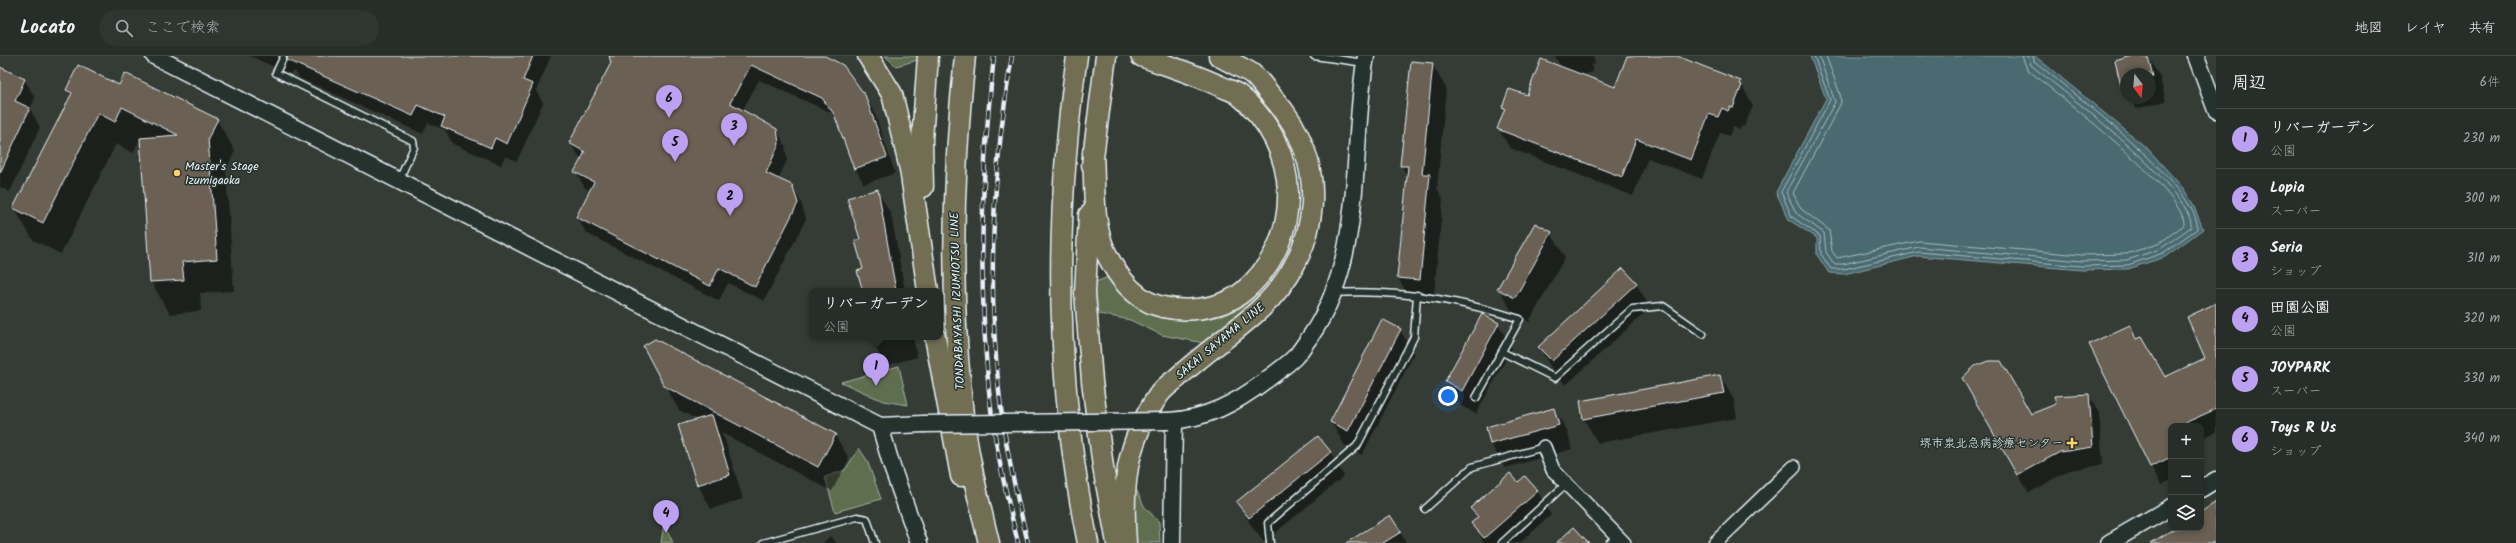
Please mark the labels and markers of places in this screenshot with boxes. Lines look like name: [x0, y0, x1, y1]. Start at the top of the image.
pin: 6: [656, 85, 682, 118]
pin: 3: [721, 113, 747, 146]
pin: 5: [662, 129, 688, 162]
place label: Master's Stage Izumigaoka: [185, 157, 259, 190]
marker: Master's Stage Izumigaoka: [172, 168, 182, 178]
pin: 2: [717, 183, 743, 216]
pin: 1: [863, 353, 889, 386]
place label: 堺市泉北急病診療センター: [1919, 434, 2063, 453]
marker: 堺市泉北急病診療センター: [2066, 437, 2078, 449]
pin: 4: [653, 500, 679, 533]

